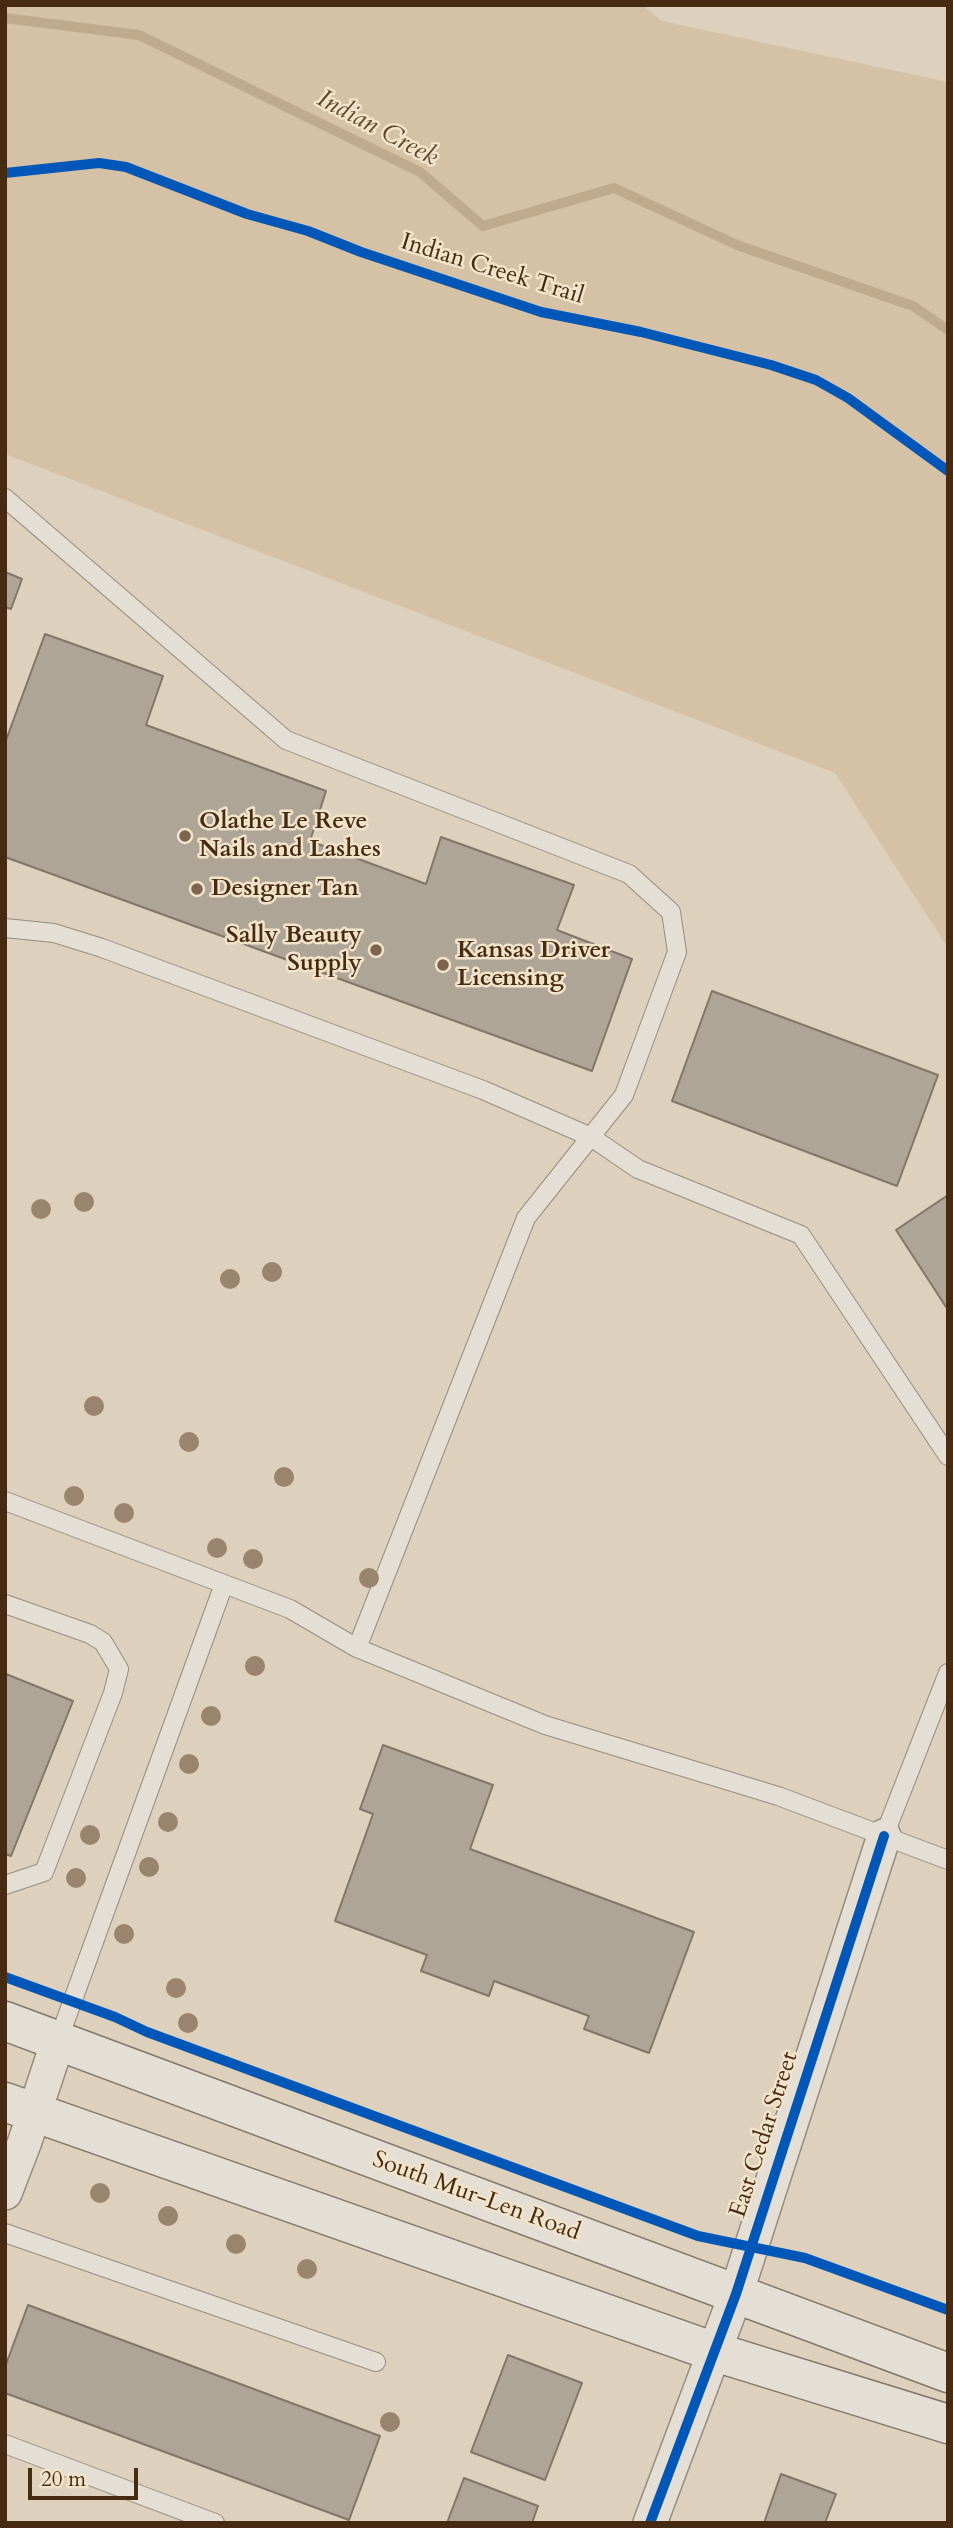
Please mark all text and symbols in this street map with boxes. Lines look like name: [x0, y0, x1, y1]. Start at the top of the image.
water label: Indian Creek: [311, 84, 443, 174]
street label: Indian Creek Trail: [397, 229, 587, 311]
place label: Olathe Le Reve Nails and Lashes: [199, 808, 381, 864]
marker: Olathe Le Reve Nails and Lashes: [177, 828, 193, 844]
place label: Designer Tan: [211, 875, 359, 903]
marker: Designer Tan: [189, 881, 205, 897]
place label: Sally Beauty Supply: [226, 922, 362, 978]
place label: Kansas Driver Licensing: [457, 937, 610, 993]
marker: Sally Beauty Supply: [368, 942, 384, 958]
marker: Kansas Driver Licensing: [435, 957, 451, 973]
street label: East Cedar Street: [725, 2048, 805, 2222]
street label: South Mur-Len Road: [368, 2146, 584, 2248]
scale bar: [32, 2454, 142, 2498]
text: 20 m: [41, 2465, 86, 2494]

